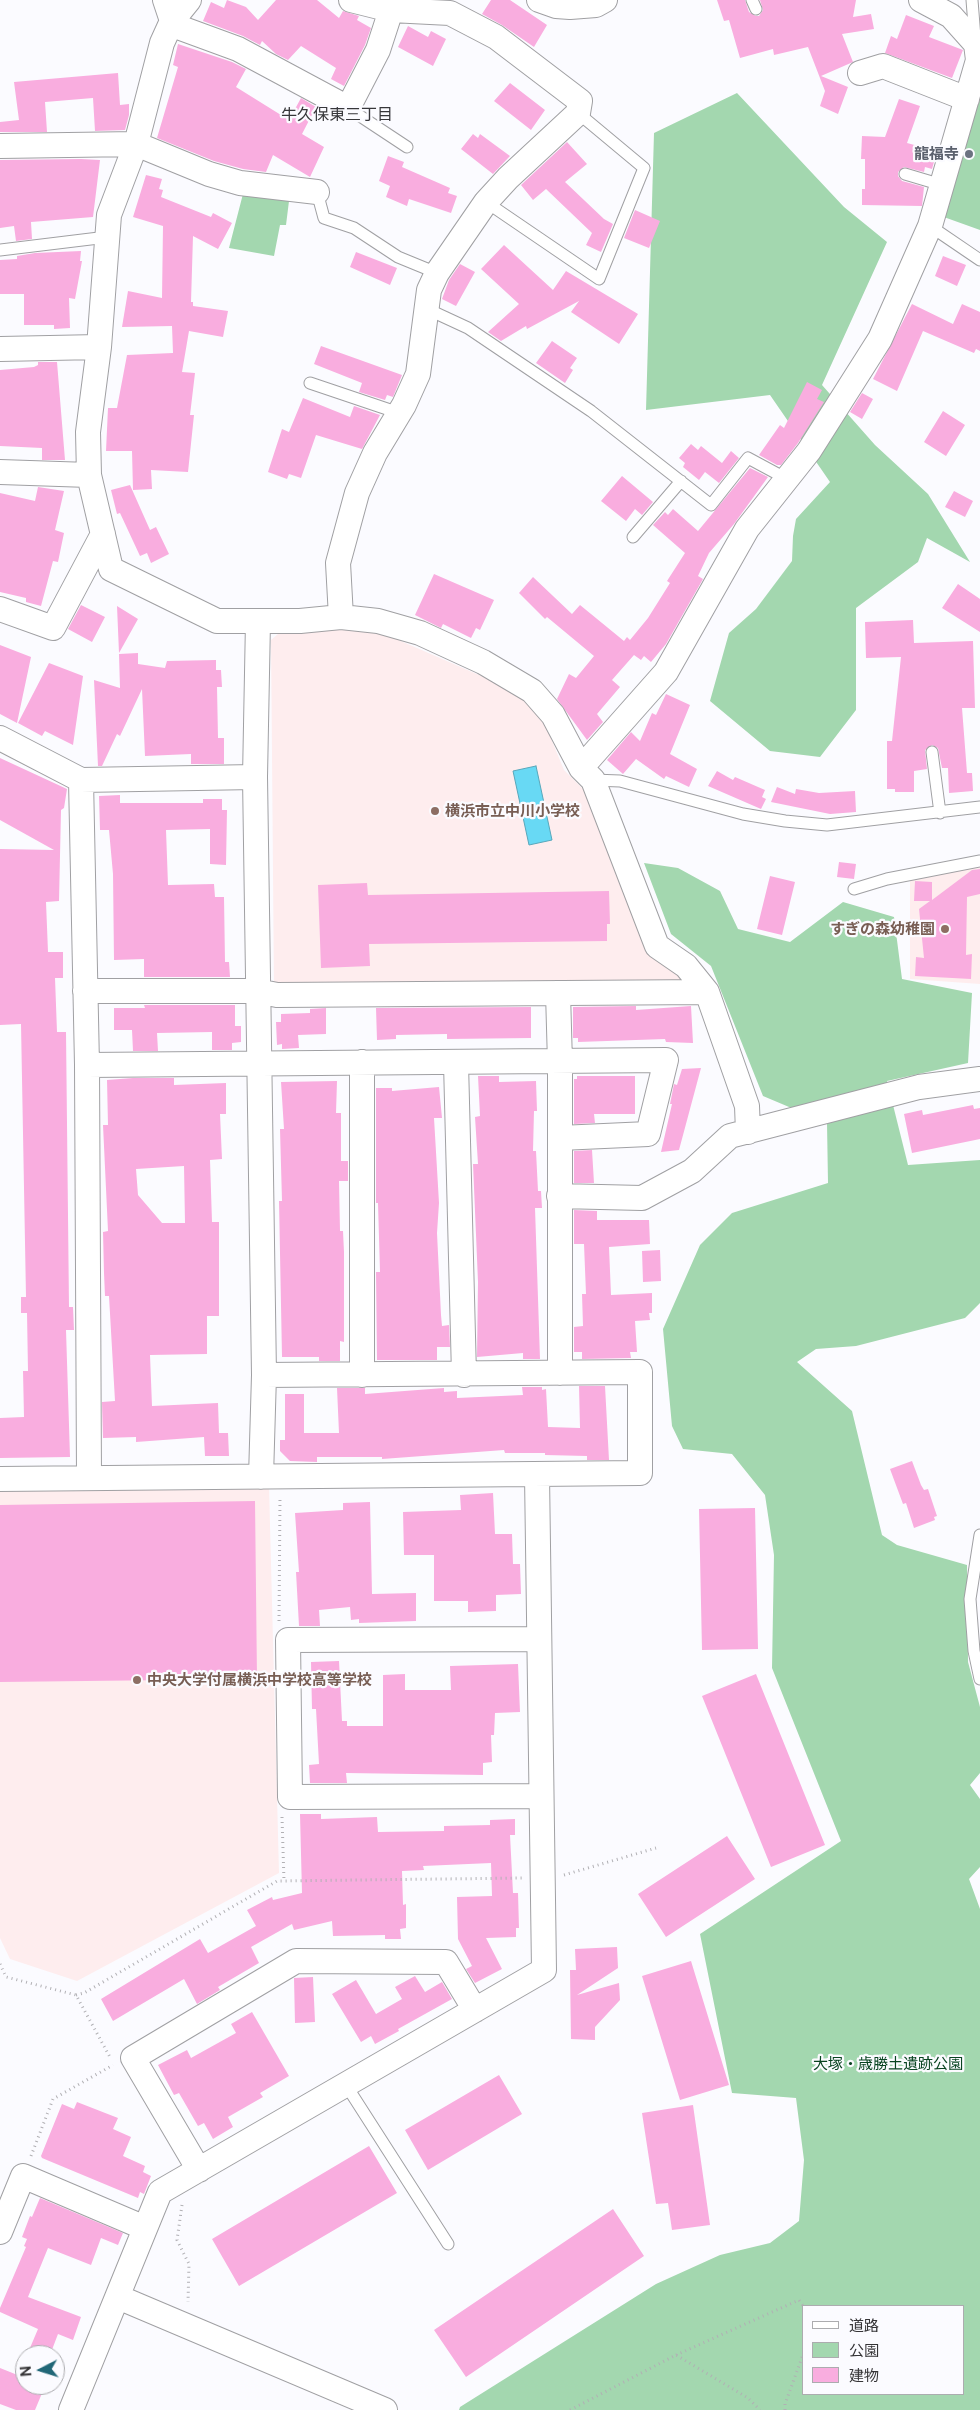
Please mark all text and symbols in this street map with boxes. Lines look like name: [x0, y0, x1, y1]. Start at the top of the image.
district label: 牛久保東三丁目: [281, 105, 393, 125]
place label: 龍福寺: [914, 145, 959, 163]
marker: 龍福寺: [963, 148, 975, 160]
place label: 横浜市立中川小学校: [445, 802, 580, 820]
marker: 横浜市立中川小学校: [429, 805, 441, 817]
place label: すぎの森幼稚園: [830, 920, 935, 938]
marker: すぎの森幼稚園: [939, 923, 951, 935]
place label: 中央大学付属横浜中学校高等学校: [147, 1671, 372, 1689]
marker: 中央大学付属横浜中学校高等学校: [131, 1674, 143, 1686]
park label: 大塚・歳勝土遺跡公園: [813, 2055, 963, 2073]
legend: [802, 2305, 965, 2395]
text: 道路: [849, 2317, 879, 2334]
text: 公園: [849, 2342, 879, 2359]
north arrow: [15, 2345, 65, 2395]
text: N: [18, 2365, 35, 2377]
text: 建物: [849, 2367, 879, 2384]

